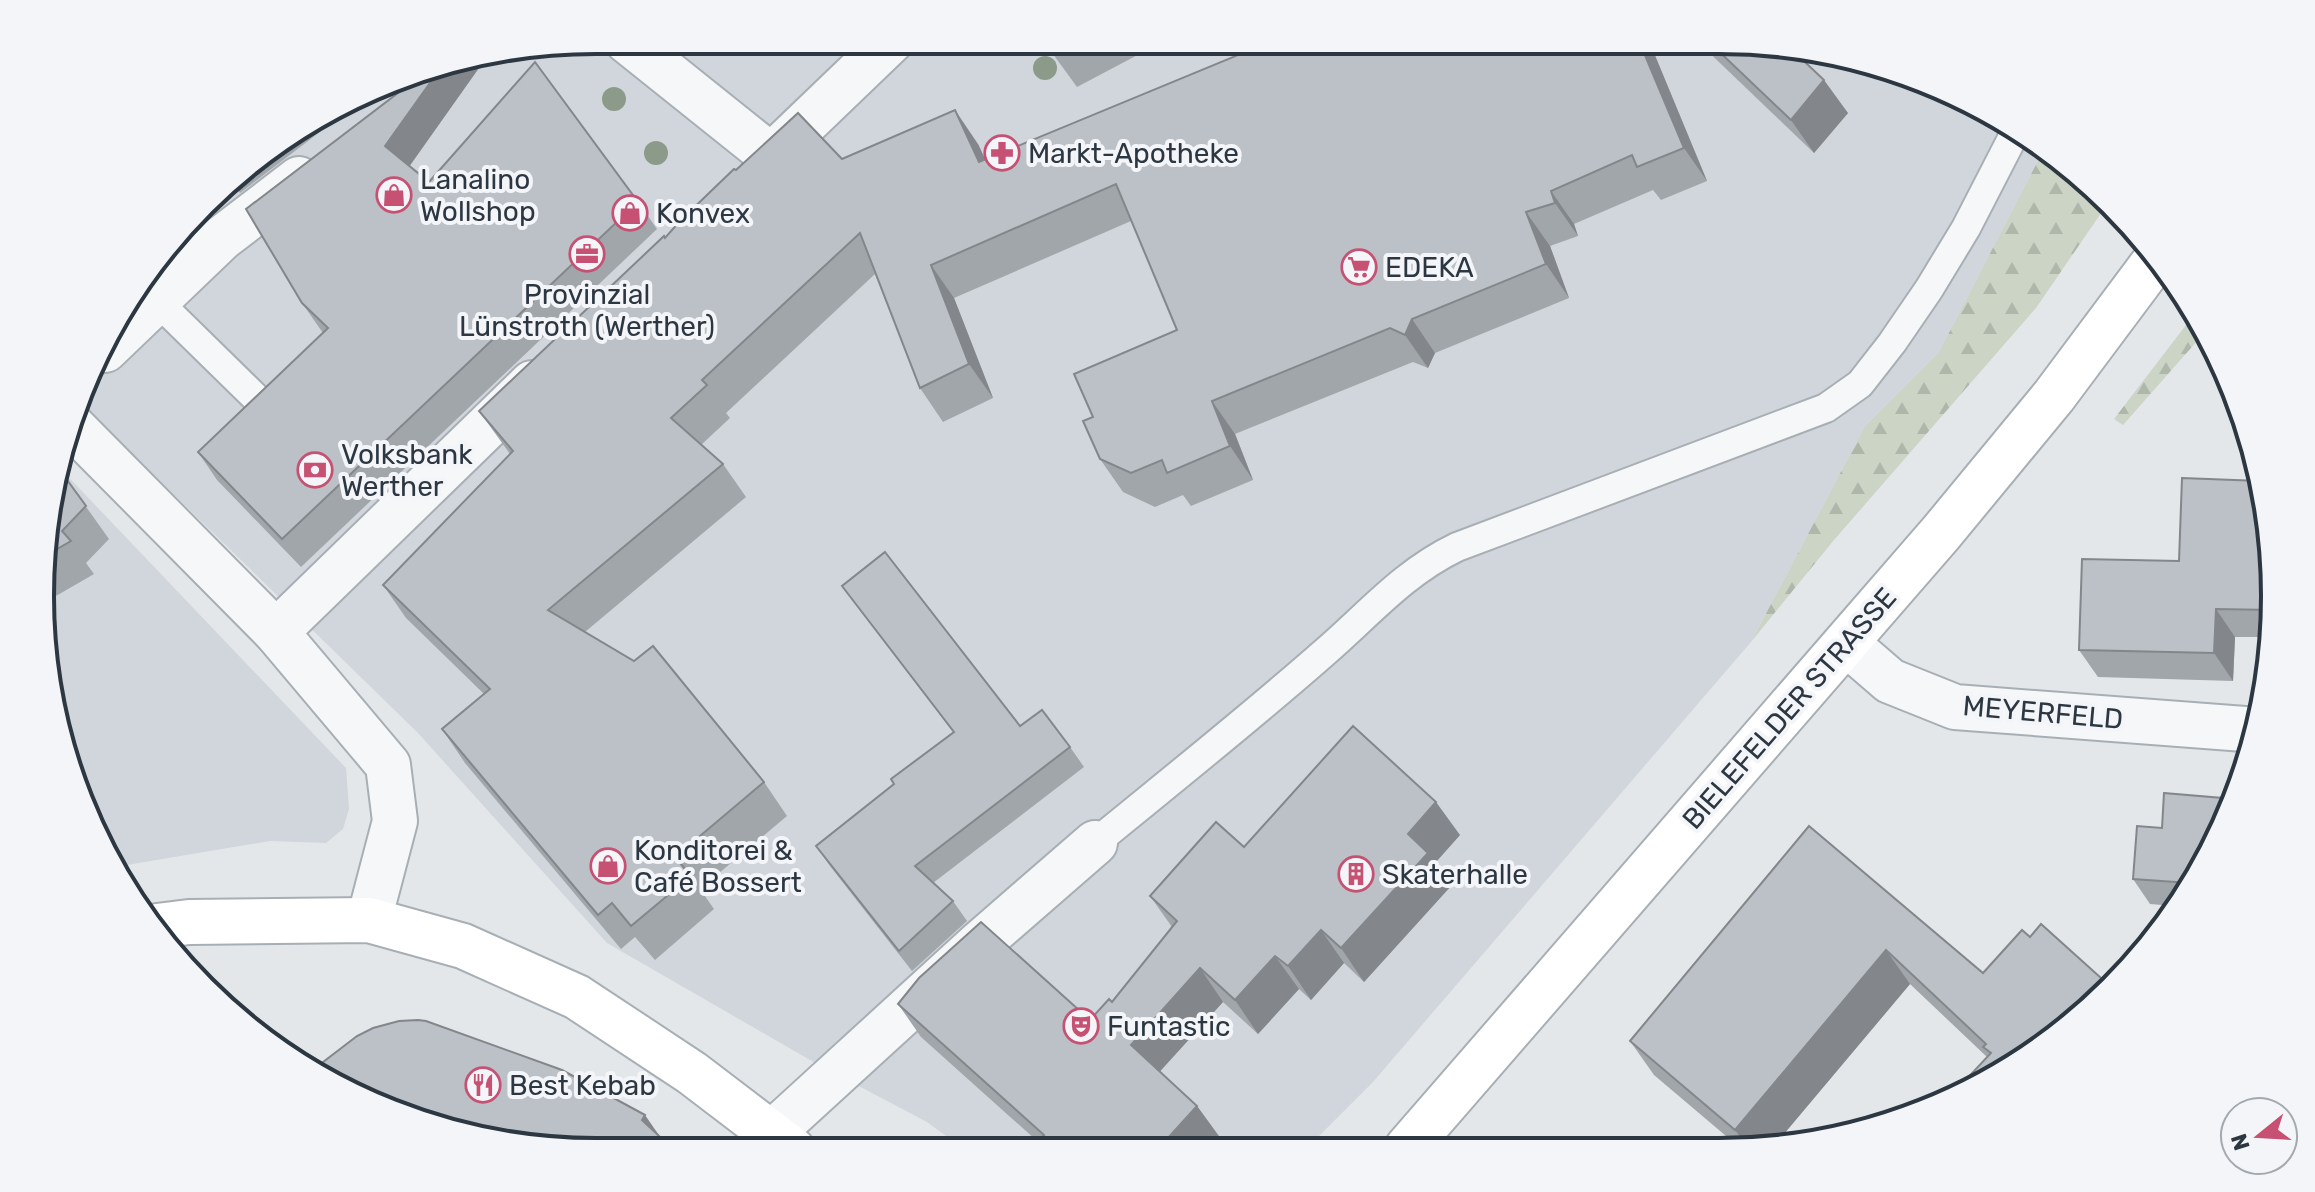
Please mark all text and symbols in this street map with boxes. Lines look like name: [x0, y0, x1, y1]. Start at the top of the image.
pharmacy icon: Markt-Apotheke: [983, 134, 1021, 172]
place label: Markt-Apotheke: [1028, 137, 1239, 170]
place label: Lanalino Wollshop: [420, 163, 536, 228]
shop icon: Lanalino Wollshop: [375, 176, 413, 214]
shop icon: Konvex: [611, 194, 649, 232]
place label: Konvex: [656, 197, 750, 230]
office icon: Provinzial Lünstroth (Werther): [568, 235, 606, 273]
supermarket icon: EDEKA: [1340, 248, 1378, 286]
place label: EDEKA: [1385, 251, 1474, 284]
place label: Provinzial Lünstroth (Werther): [459, 278, 715, 343]
place label: Volksbank Werther: [341, 438, 473, 503]
bank icon: Volksbank Werther: [296, 451, 334, 489]
street label: BIELEFELDER STRASSE: [1676, 581, 1903, 836]
street label: MEYERFELD: [1961, 689, 2125, 736]
place label: Konditorei & Café Bossert: [634, 834, 802, 899]
shop icon: Konditorei & Café Bossert: [589, 847, 627, 885]
building icon: Skaterhalle: [1337, 855, 1375, 893]
place label: Skaterhalle: [1382, 858, 1528, 891]
theatre icon: Funtastic: [1062, 1007, 1100, 1045]
place label: Funtastic: [1107, 1010, 1231, 1043]
restaurant icon: Best Kebab: [464, 1066, 502, 1104]
place label: Best Kebab: [509, 1069, 656, 1102]
north arrow: [2219, 1096, 2299, 1176]
text: N: [2225, 1130, 2256, 1154]

